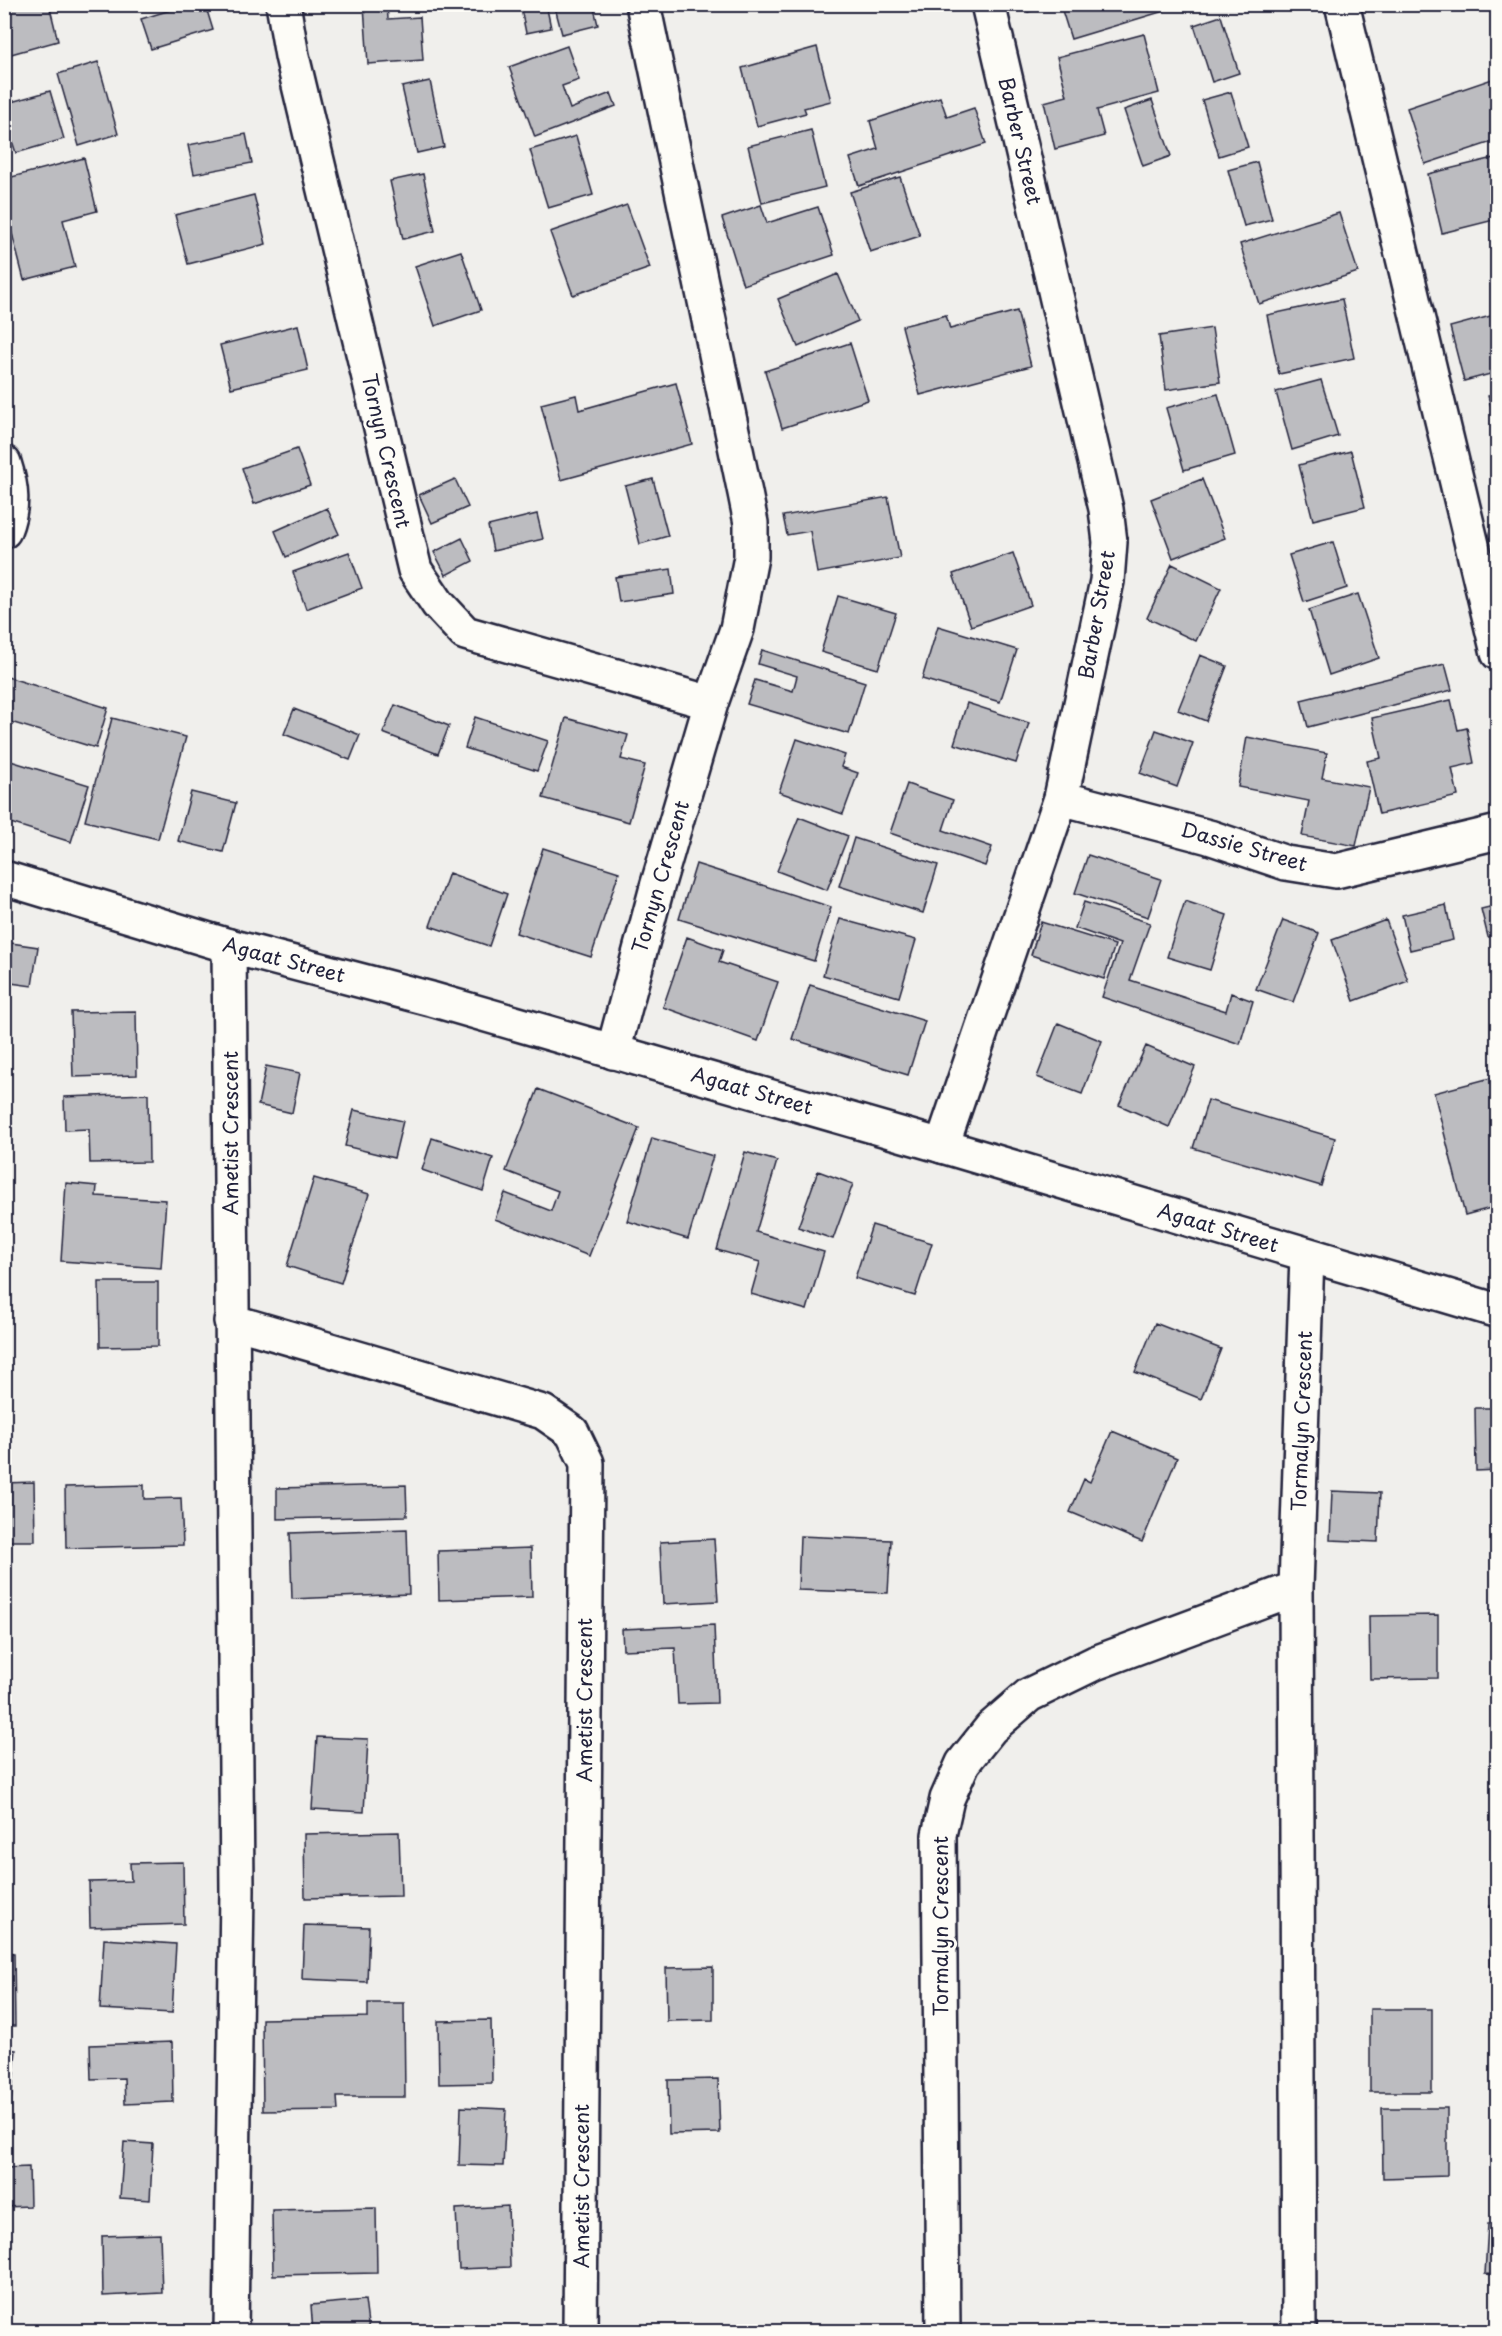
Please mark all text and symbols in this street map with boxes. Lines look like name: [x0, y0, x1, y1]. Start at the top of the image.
street label: Barber Street: [992, 74, 1050, 208]
street label: Tornyn Crescent: [355, 371, 419, 531]
street label: Barber Street: [1070, 548, 1122, 682]
street label: Tornyn Crescent: [624, 797, 696, 957]
street label: Dassie Street: [1177, 814, 1311, 878]
street label: Agaat Street: [220, 928, 349, 990]
street label: Ametist Crescent: [215, 1051, 245, 1215]
street label: Agaat Street: [688, 1058, 817, 1122]
street label: Agaat Street: [1154, 1194, 1282, 1260]
street label: Tormalyn Crescent: [1283, 1330, 1319, 1512]
street label: Ametist Crescent: [569, 1618, 599, 1782]
street label: Tormalyn Crescent: [925, 1836, 955, 2016]
street label: Ametist Crescent: [566, 2104, 596, 2268]

